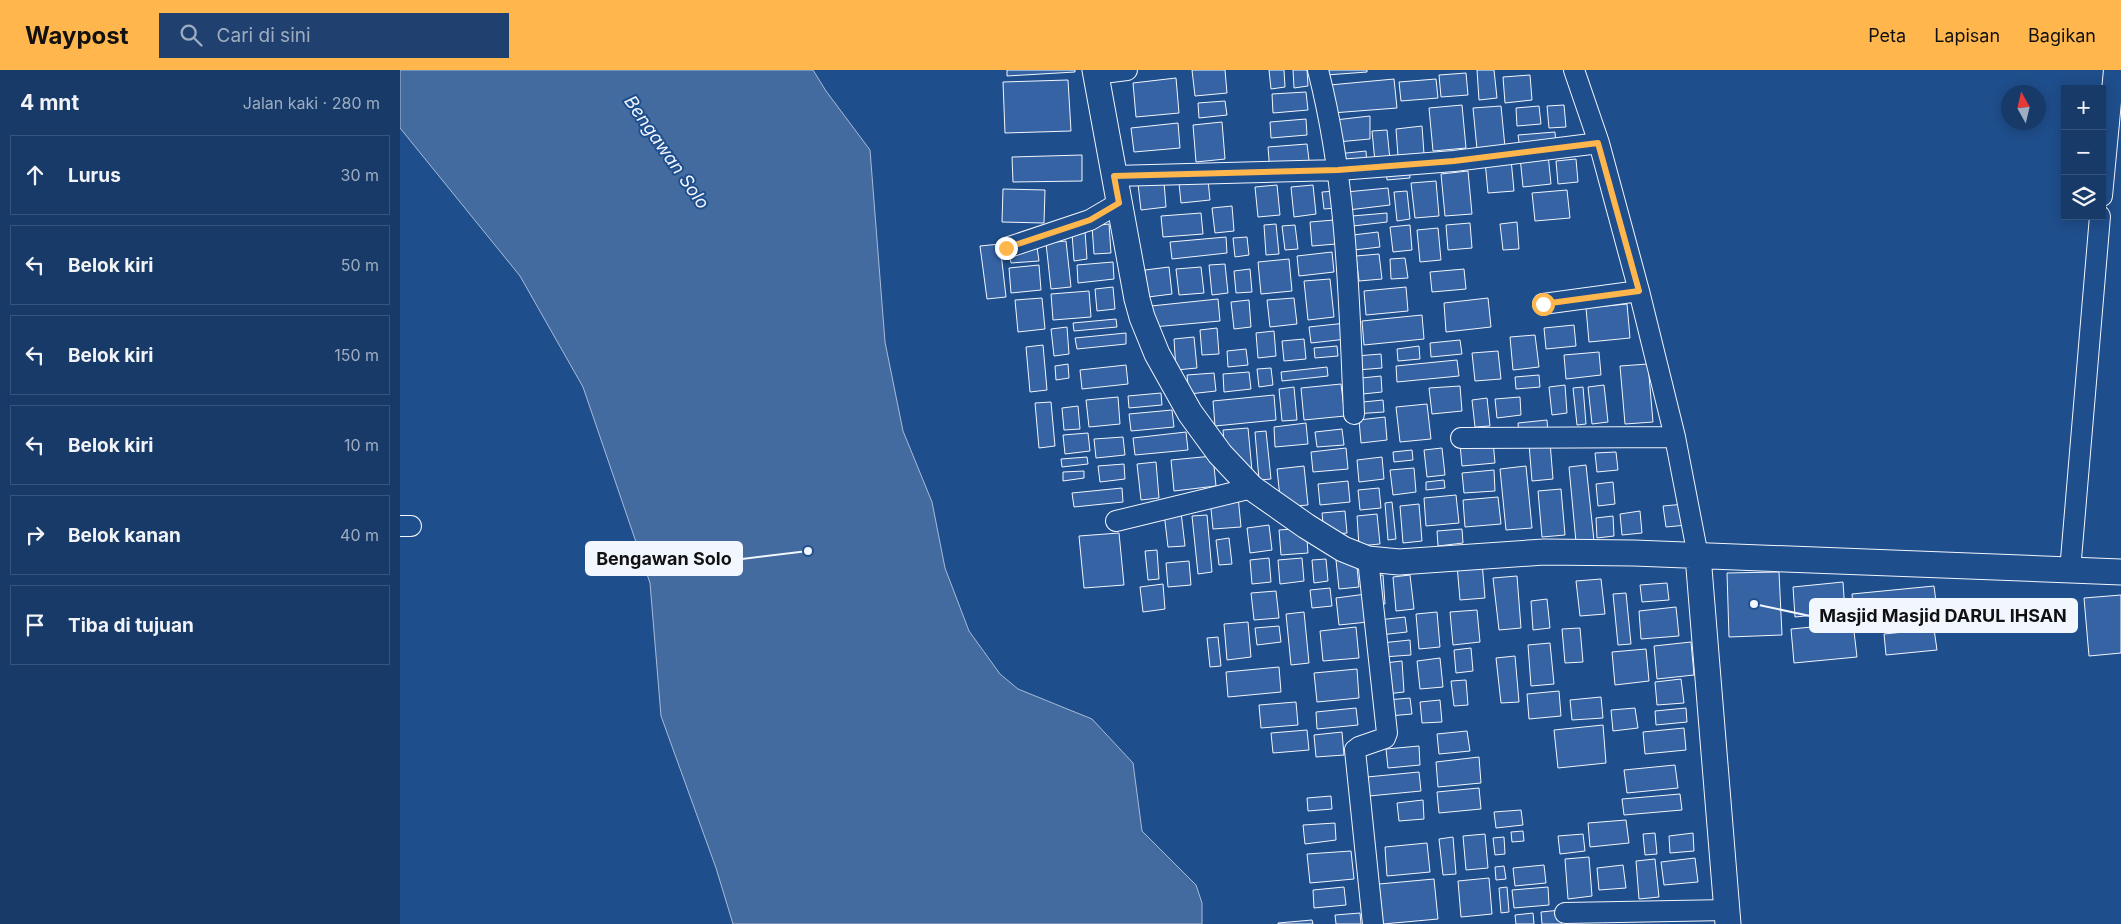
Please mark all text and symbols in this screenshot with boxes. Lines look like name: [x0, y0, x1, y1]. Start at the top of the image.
search box: [159, 13, 509, 58]
text: Waypost: [25, 21, 129, 50]
icon: search: [177, 21, 205, 49]
text: Cari di sini: [217, 24, 311, 47]
text: Peta: [1868, 25, 1906, 46]
text: Lapisan: [1934, 25, 2000, 46]
text: Bagikan: [2028, 25, 2096, 46]
north arrow: [2001, 85, 2046, 130]
map controls: [2061, 85, 2106, 220]
button: +: [2061, 85, 2106, 130]
text: 4 mnt: [20, 90, 79, 115]
water label: Bengawan Solo: [620, 91, 714, 213]
text: Jalan kaki · 280 m: [243, 93, 380, 113]
button: −: [2061, 130, 2106, 175]
icon: ahead: [21, 161, 49, 189]
text: Lurus: [68, 164, 121, 187]
text: 30 m: [341, 165, 379, 185]
button: layers: [2061, 175, 2106, 220]
route end: [995, 237, 1018, 260]
icon: left: [21, 251, 49, 279]
text: Belok kiri: [68, 254, 153, 277]
text: 50 m: [341, 255, 379, 275]
route start: [1532, 293, 1555, 316]
icon: left: [21, 341, 49, 369]
text: Belok kiri: [68, 344, 153, 367]
text: 150 m: [334, 345, 379, 365]
icon: left: [21, 431, 49, 459]
text: Belok kiri: [68, 434, 153, 457]
text: 10 m: [344, 435, 379, 455]
icon: right: [21, 521, 49, 549]
text: Belok kanan: [68, 524, 181, 547]
text: 40 m: [340, 525, 379, 545]
callout: Bengawan Solo: [586, 542, 742, 575]
text: Bengawan Solo: [596, 548, 732, 569]
callout: Masjid Masjid DARUL IHSAN: [1810, 599, 2077, 632]
text: Masjid Masjid DARUL IHSAN: [1819, 605, 2067, 626]
icon: arrive: [21, 611, 49, 639]
text: Tiba di tujuan: [68, 614, 194, 637]

